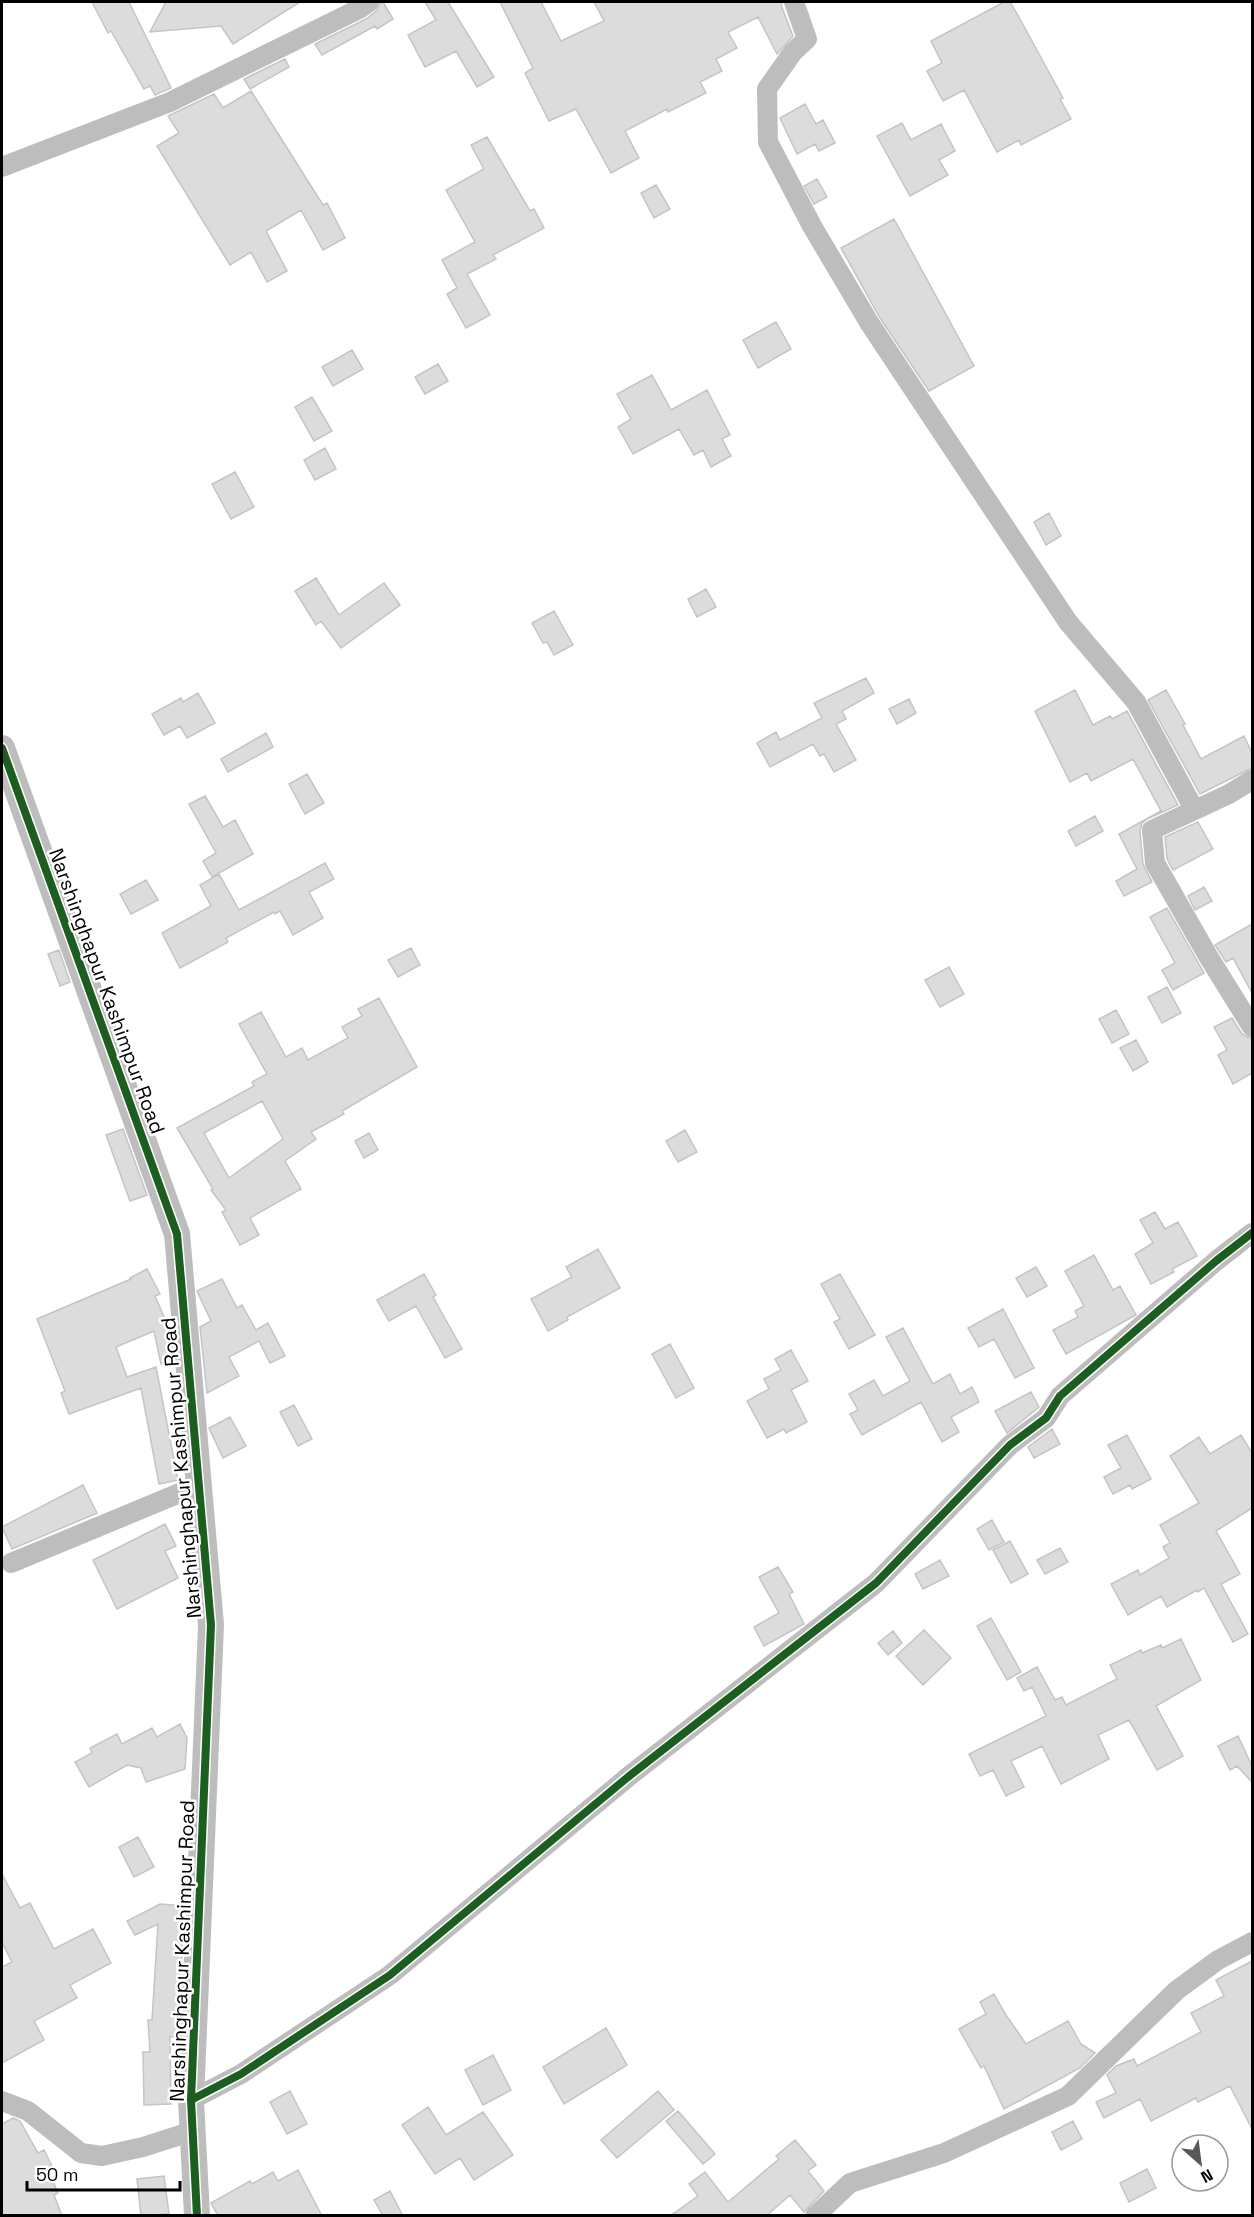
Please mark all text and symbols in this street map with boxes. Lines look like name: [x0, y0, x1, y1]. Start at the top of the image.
street label: Narshinghapur Kashimpur Road: [43, 845, 171, 1137]
street label: Narshinghapur Kashimpur Road: [155, 1316, 207, 1620]
street label: Narshinghapur Kashimpur Road: [164, 1800, 200, 2102]
north arrow: [1170, 2133, 1230, 2193]
scale bar: [27, 2154, 180, 2192]
text: 50 m: [36, 2163, 78, 2186]
text: N: [1197, 2164, 1216, 2188]

